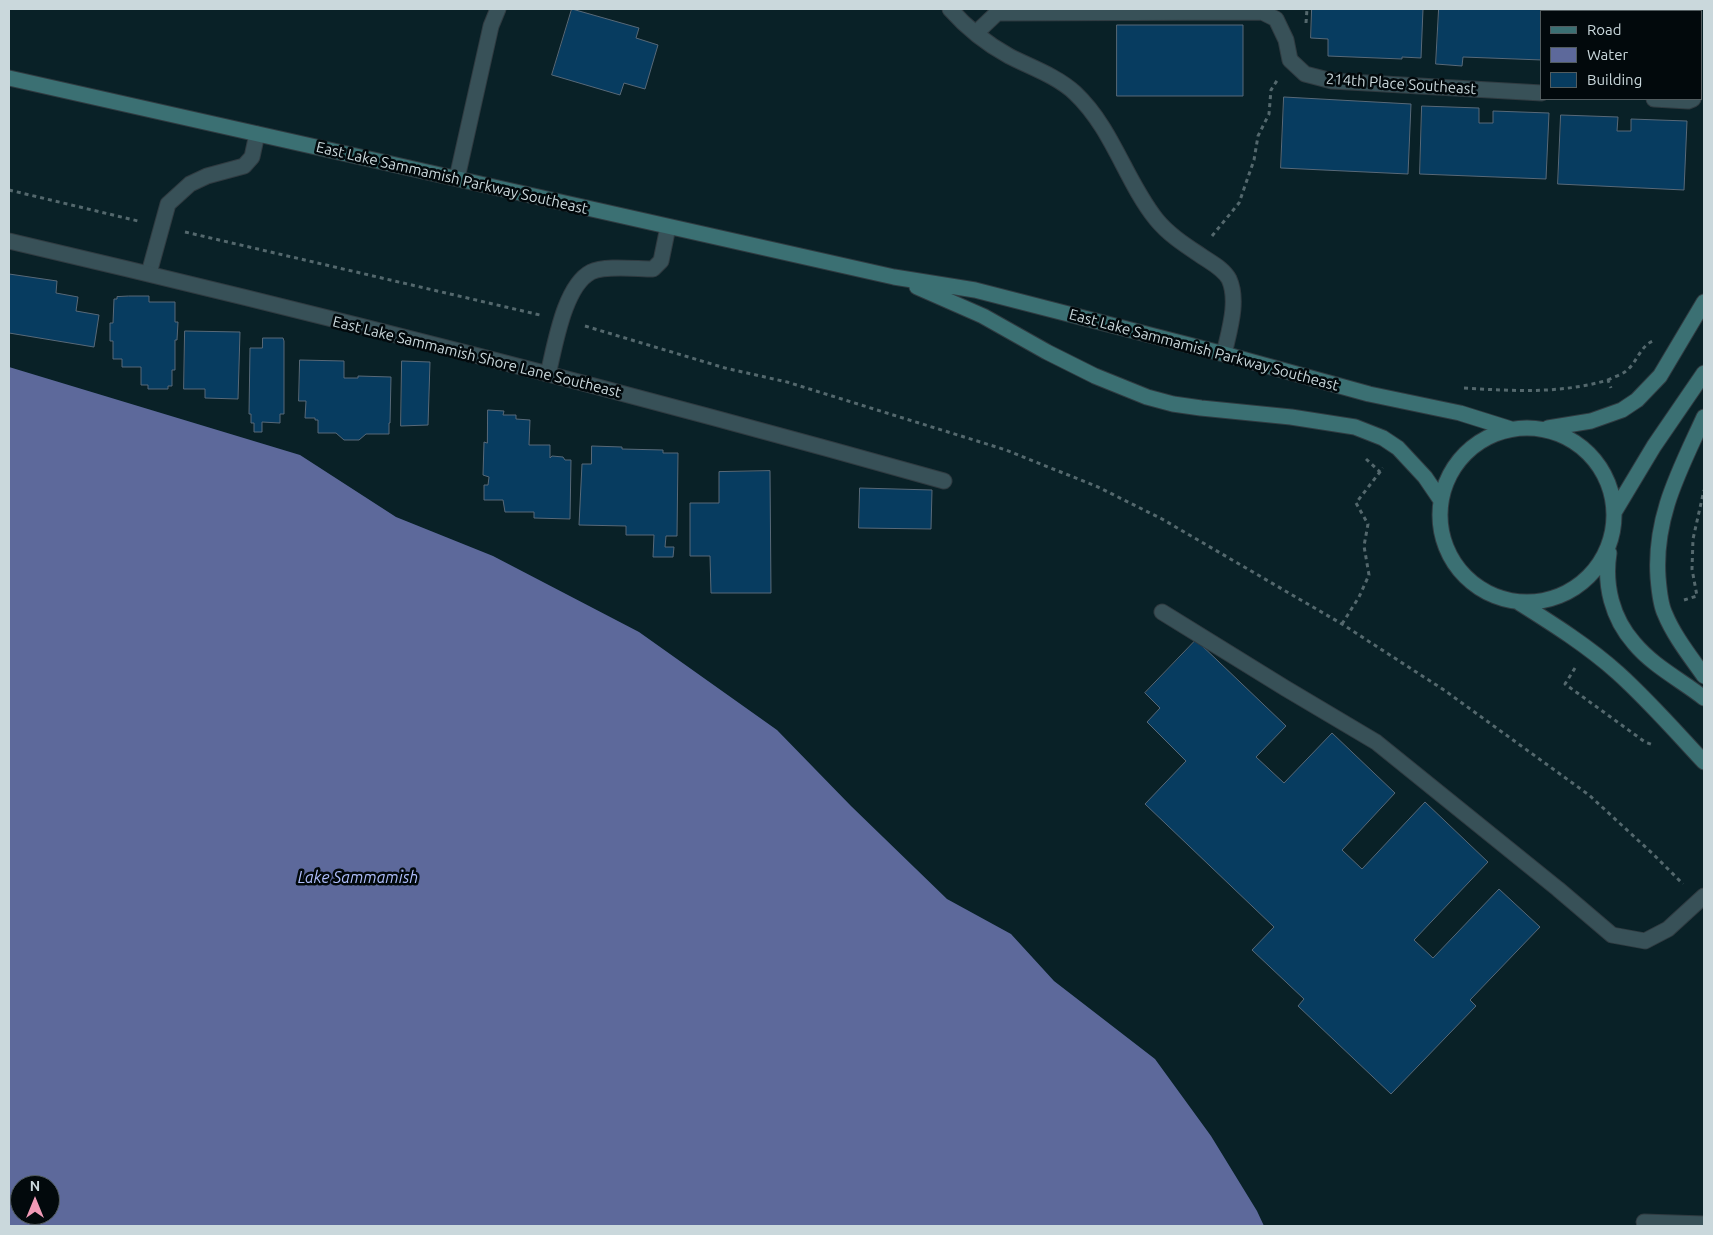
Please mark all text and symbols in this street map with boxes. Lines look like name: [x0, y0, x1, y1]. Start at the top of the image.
legend: [1540, 10, 1703, 100]
text: Road: [1587, 21, 1622, 38]
text: Water: [1587, 46, 1628, 63]
street label: 214th Place Southeast: [1325, 70, 1477, 98]
text: Building: [1587, 71, 1642, 88]
street label: East Lake Sammamish Parkway Southeast: [314, 138, 590, 218]
street label: East Lake Sammamish Parkway Southeast: [1067, 305, 1341, 395]
street label: East Lake Sammamish Shore Lane Southeast: [331, 312, 623, 402]
water label: Lake Sammamish: [298, 868, 418, 888]
north arrow: [10, 1175, 60, 1225]
text: N: [30, 1178, 40, 1194]

